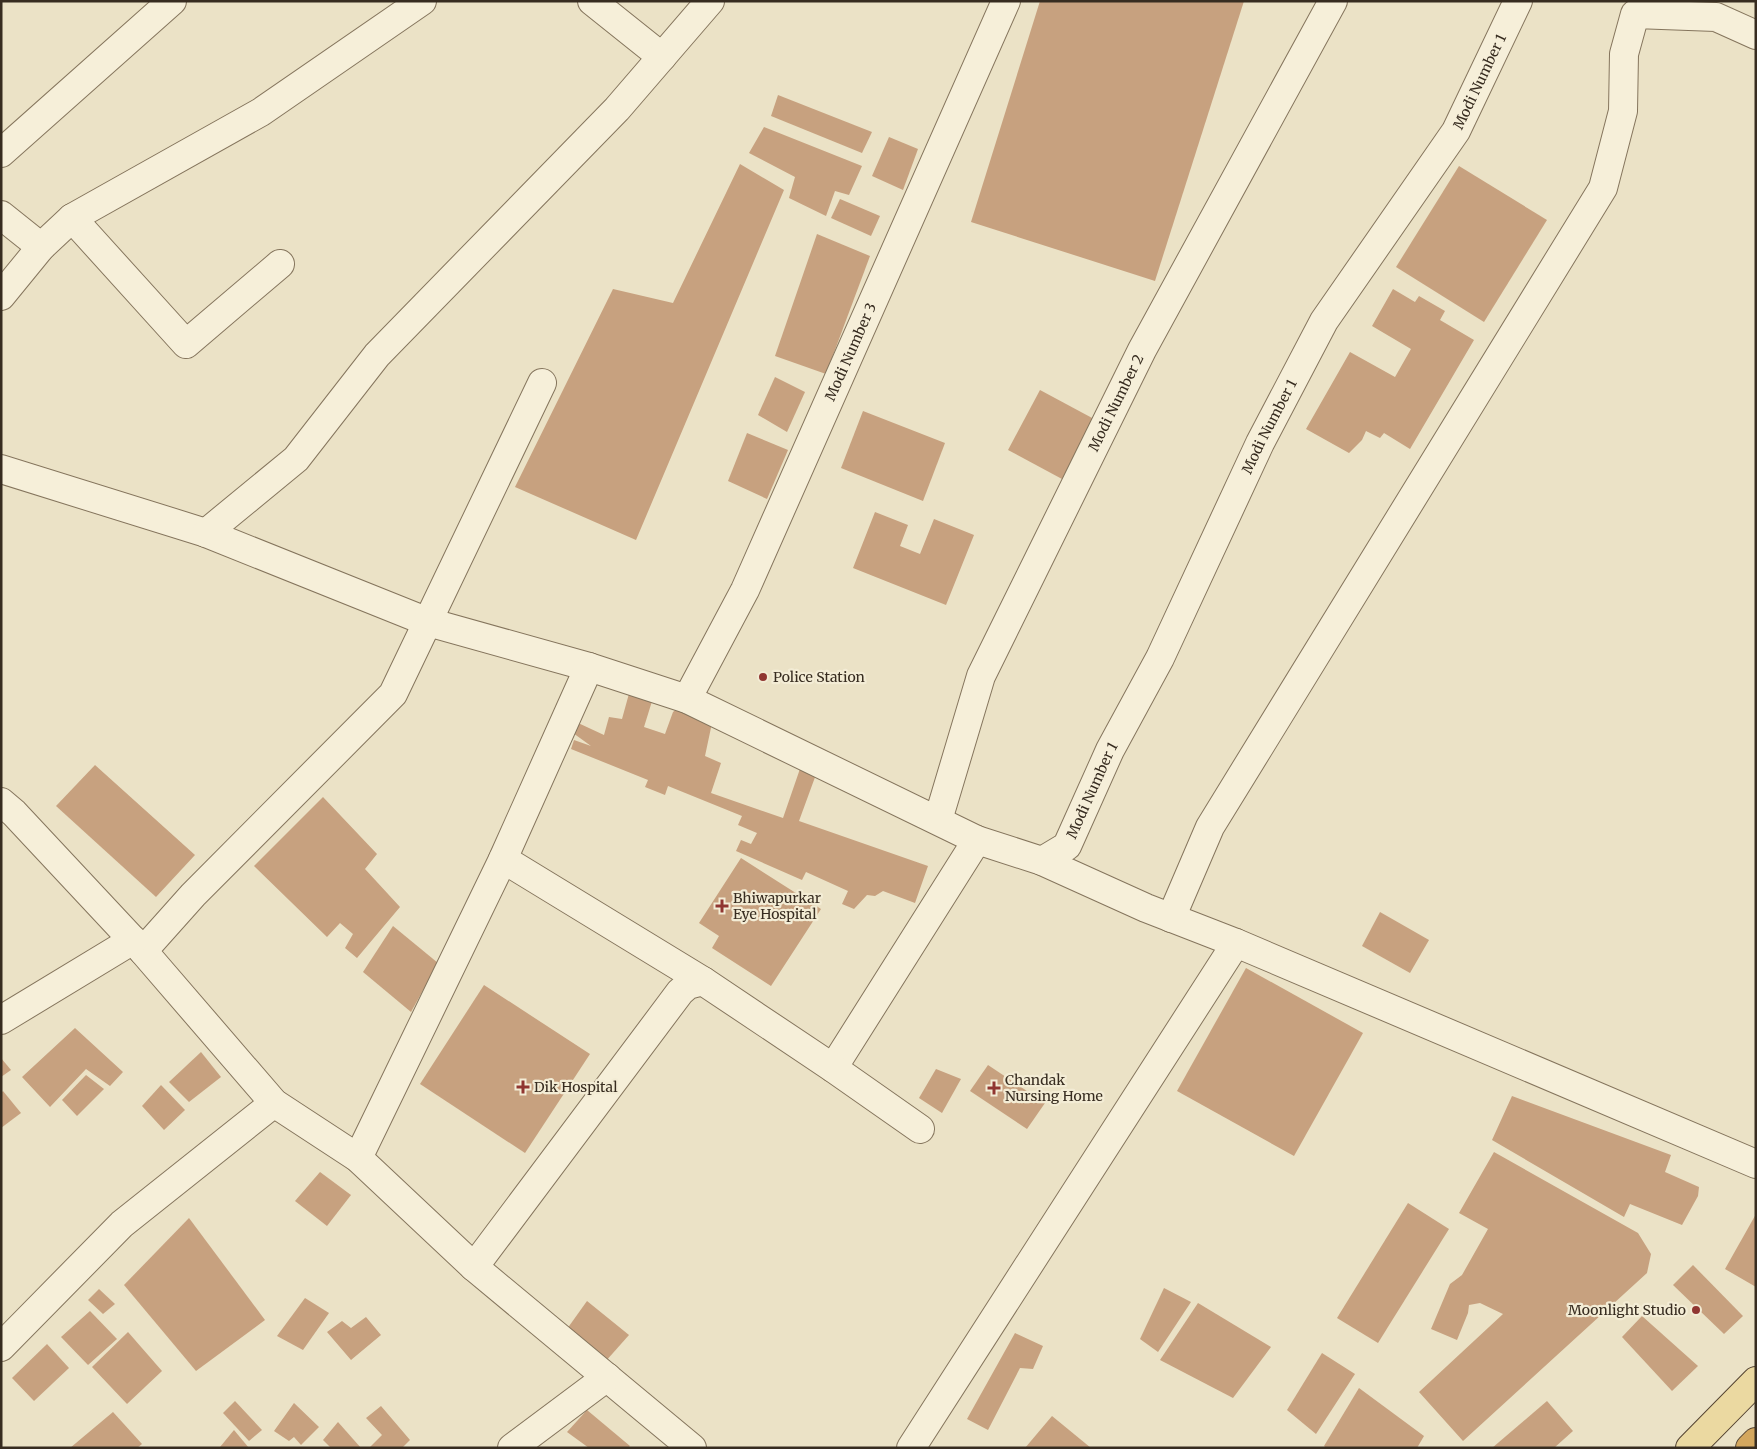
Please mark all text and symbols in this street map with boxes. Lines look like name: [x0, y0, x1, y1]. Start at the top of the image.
street label: Modi Number 1: [1449, 31, 1510, 132]
street label: Modi Number 3: [821, 300, 880, 404]
street label: Modi Number 2: [1084, 351, 1147, 454]
street label: Modi Number 1: [1238, 376, 1301, 477]
place label: Police Station: [773, 668, 865, 686]
marker: Police Station: [757, 671, 769, 683]
street label: Modi Number 1: [1062, 739, 1122, 841]
place label: Bhiwapurkar Eye Hospital: [733, 889, 821, 923]
marker: Bhiwapurkar Eye Hospital: [715, 899, 729, 913]
place label: Chandak Nursing Home: [1005, 1071, 1103, 1105]
place label: Dik Hospital: [534, 1078, 618, 1096]
marker: Dik Hospital: [516, 1080, 530, 1094]
marker: Chandak Nursing Home: [987, 1081, 1001, 1095]
place label: Moonlight Studio: [1568, 1301, 1686, 1319]
marker: Moonlight Studio: [1690, 1304, 1702, 1316]

